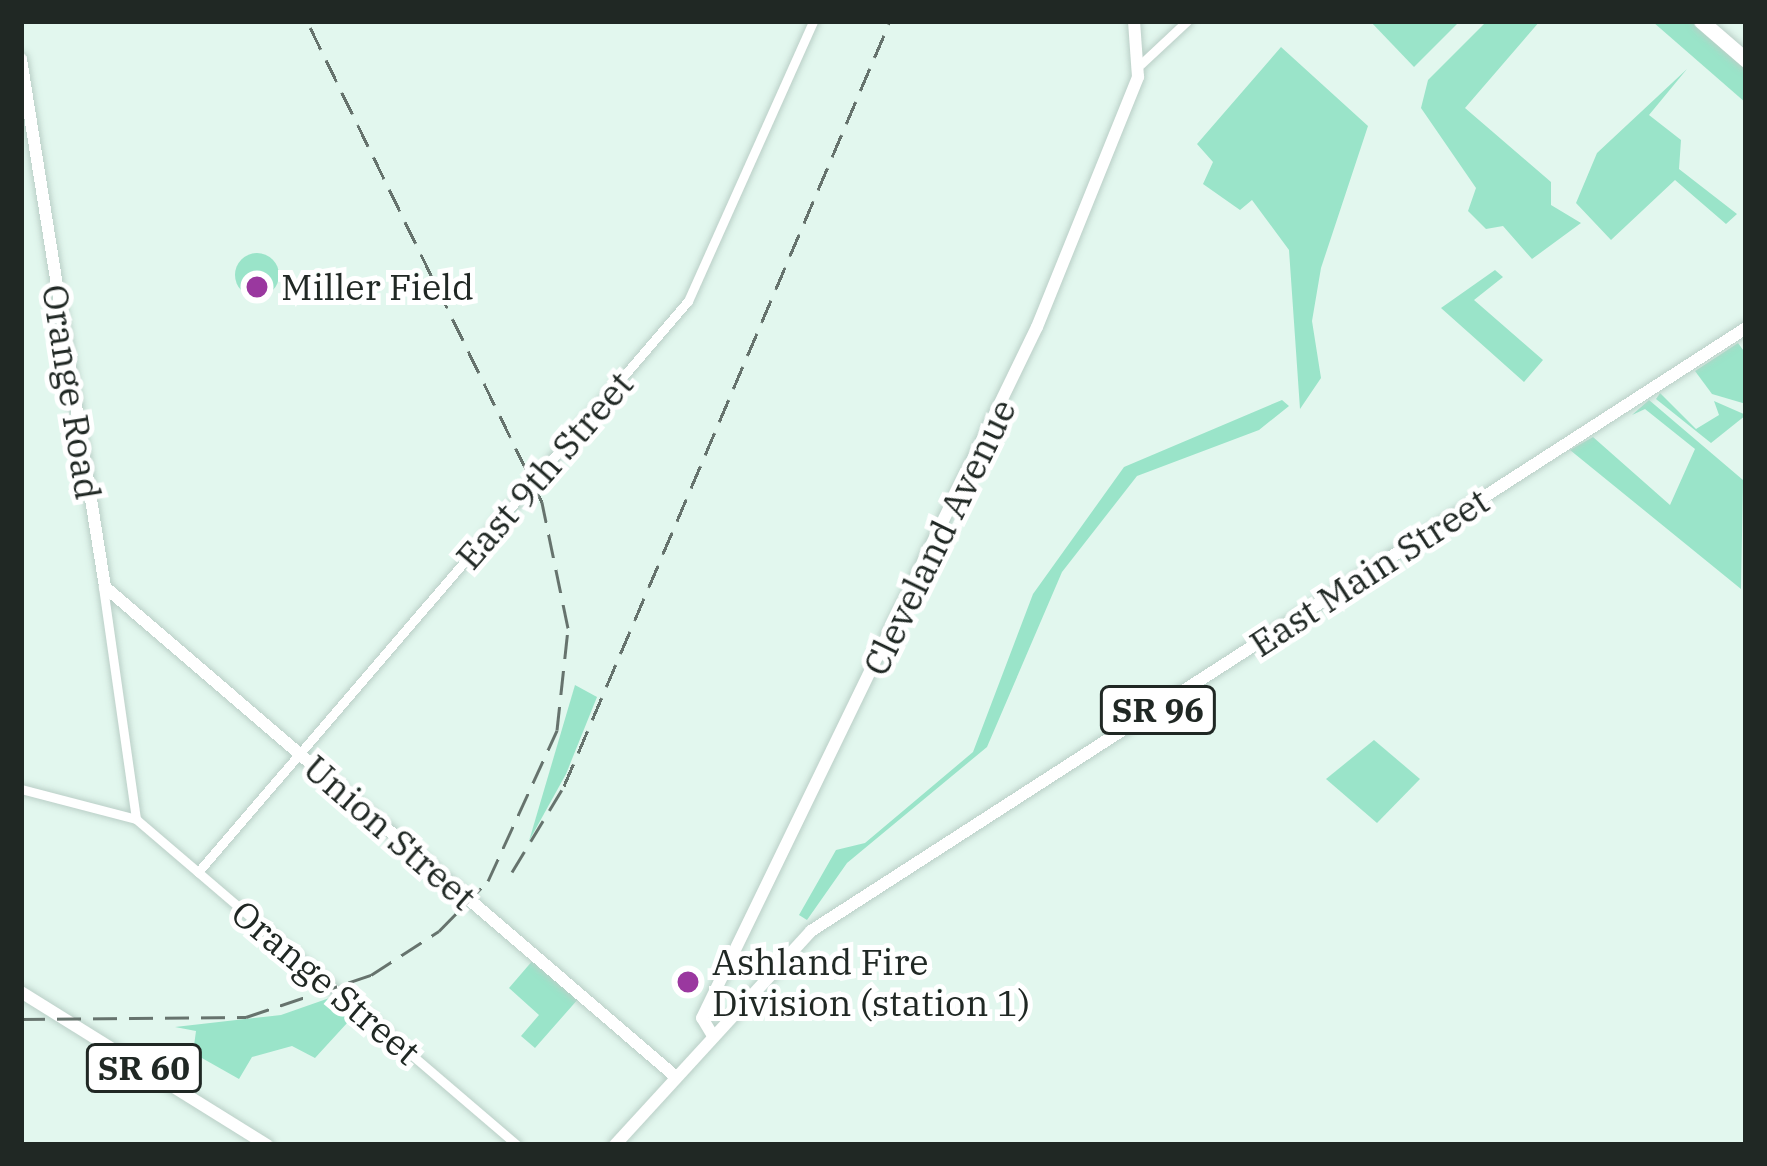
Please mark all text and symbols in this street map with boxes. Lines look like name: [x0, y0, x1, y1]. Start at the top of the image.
place label: Miller Field: [281, 265, 474, 309]
marker: Miller Field: [244, 274, 270, 300]
street label: Orange Road: [34, 281, 110, 503]
street label: East 9th Street: [447, 362, 641, 578]
street label: Cleveland Avenue: [853, 392, 1025, 682]
street label: East Main Street: [1242, 479, 1496, 665]
road number: SR 96: [1098, 683, 1218, 737]
street label: Union Street: [295, 746, 485, 918]
street label: Orange Street: [223, 891, 429, 1073]
place label: Ashland Fire Division (station 1): [712, 939, 1030, 1024]
marker: Ashland Fire Division (station 1): [675, 969, 701, 995]
road number: SR 60: [84, 1041, 204, 1095]

